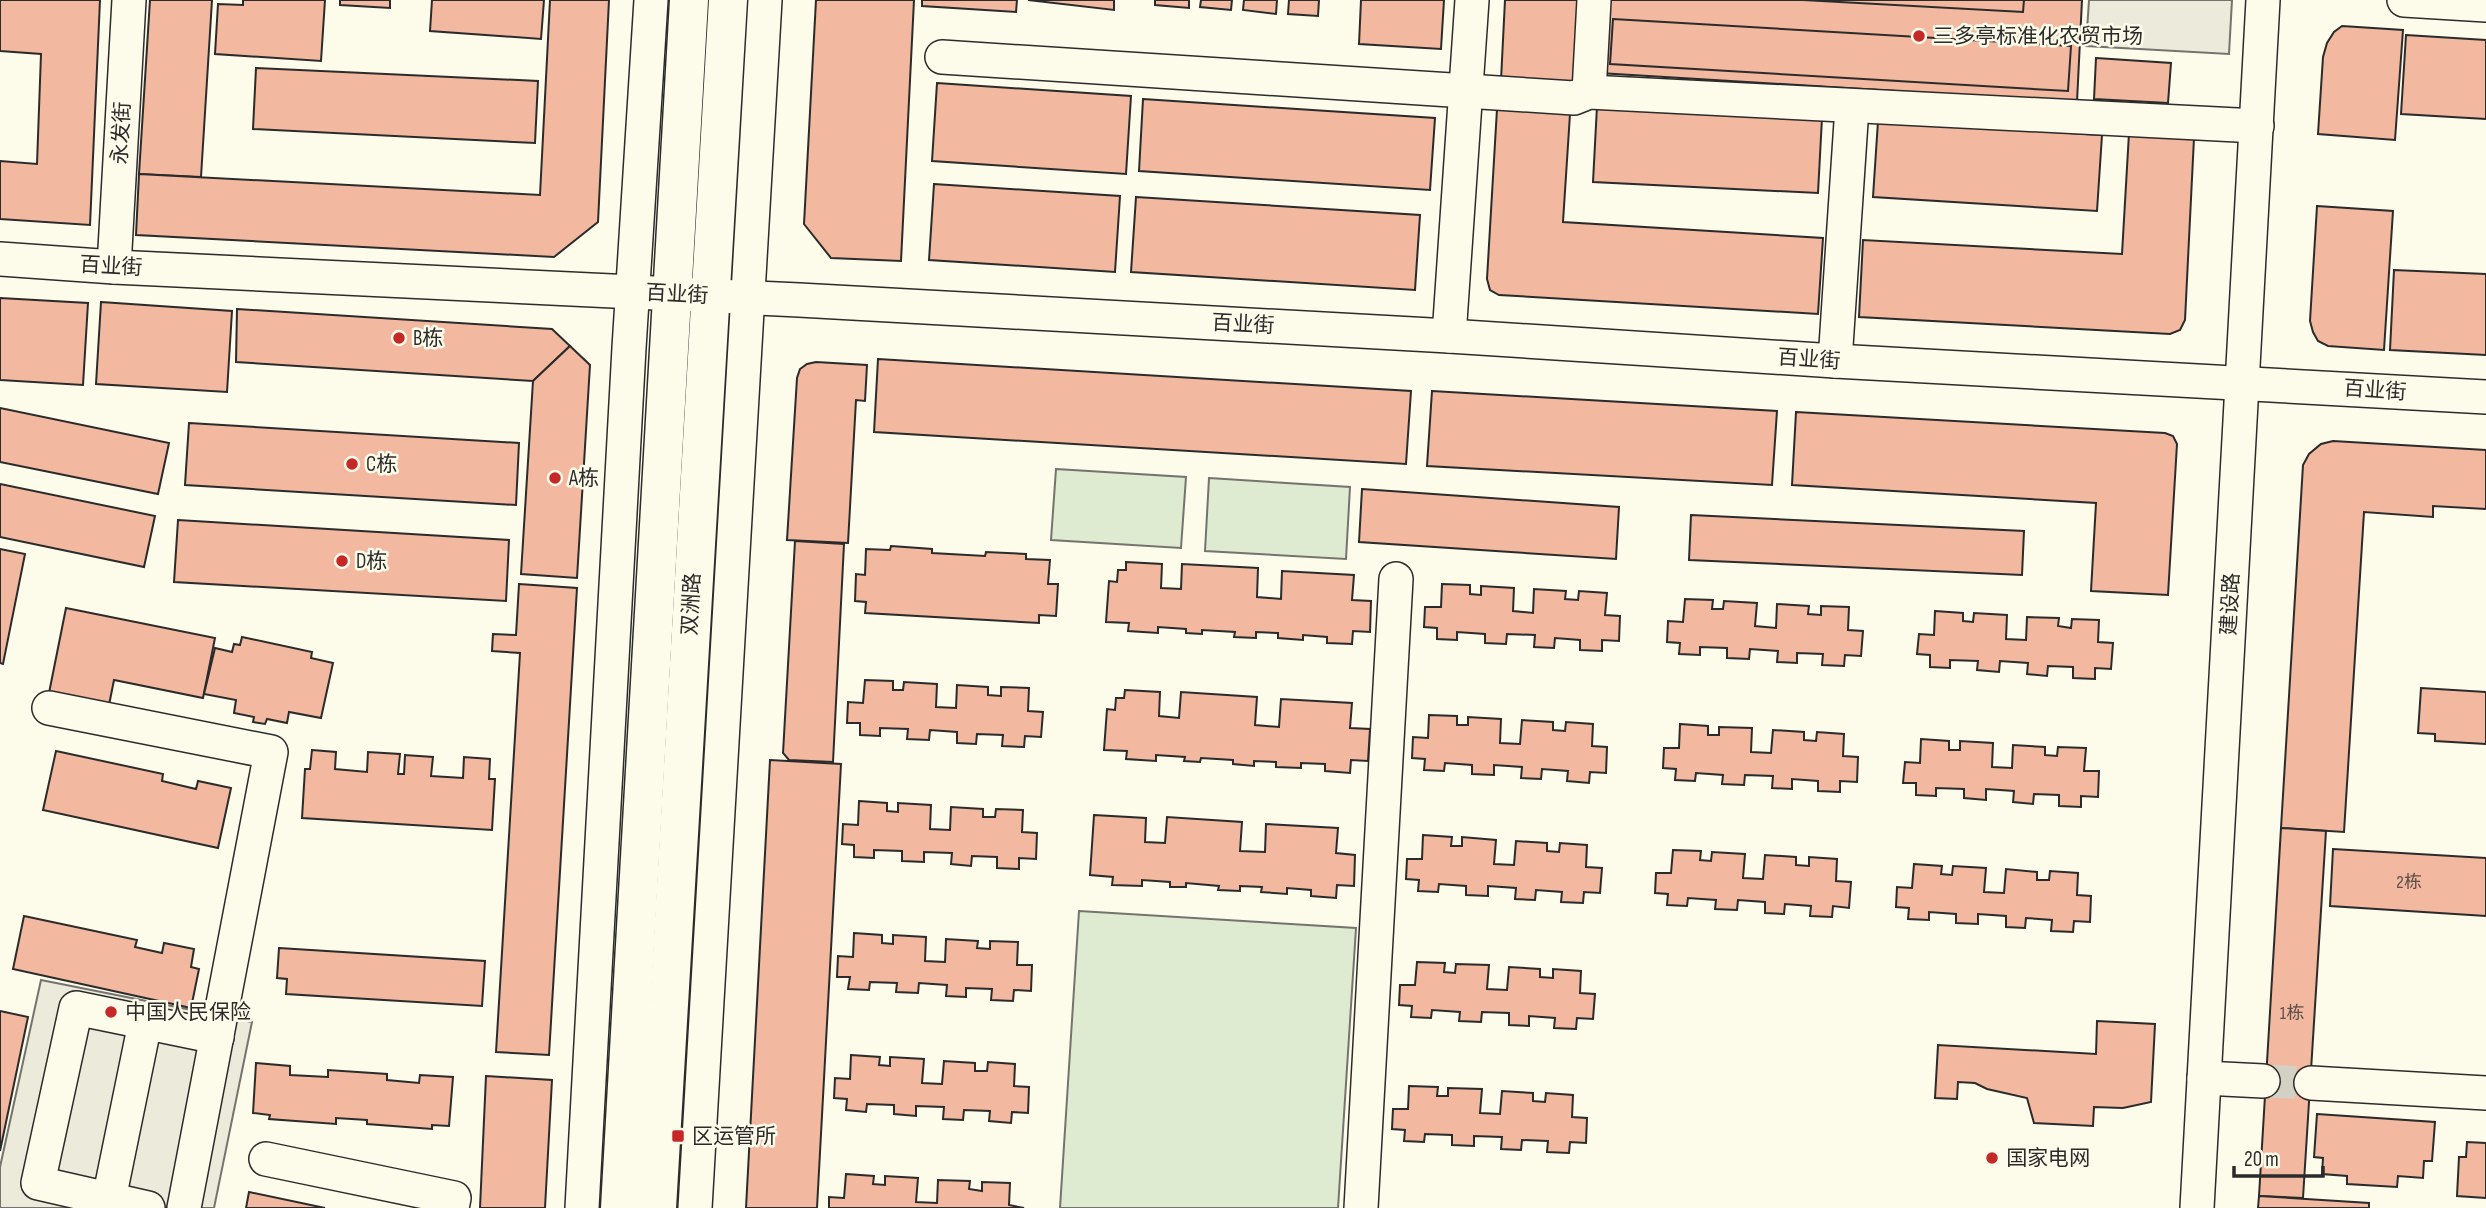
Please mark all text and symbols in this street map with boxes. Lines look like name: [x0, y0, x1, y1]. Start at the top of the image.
place label: 三多亭标准化农贸市场: [1933, 24, 2143, 49]
marker: 三多亭标准化农贸市场: [1911, 28, 1927, 44]
street label: 永发街: [107, 101, 136, 165]
street label: 百业街: [79, 252, 143, 281]
street label: 百业街: [645, 280, 709, 309]
street label: 百业街: [1211, 310, 1275, 339]
place label: B栋: [413, 326, 443, 351]
marker: B栋: [391, 330, 407, 346]
street label: 百业街: [1777, 345, 1841, 374]
street label: 百业街: [2343, 376, 2407, 405]
place label: C栋: [366, 452, 397, 477]
marker: C栋: [344, 456, 360, 472]
place label: A栋: [568, 466, 599, 491]
marker: A栋: [547, 470, 563, 486]
place label: D栋: [356, 549, 387, 574]
marker: D栋: [334, 553, 350, 569]
street label: 双洲路: [677, 572, 706, 636]
street label: 建设路: [2216, 572, 2245, 636]
house number: 2栋: [2396, 872, 2422, 893]
place label: 中国人民保险: [125, 1000, 251, 1025]
house number: 1栋: [2280, 1003, 2304, 1024]
marker: 中国人民保险: [103, 1004, 119, 1020]
place label: 区运管所: [692, 1124, 776, 1149]
marker: 区运管所: [670, 1128, 686, 1144]
scale bar: [2234, 1134, 2323, 1178]
place label: 国家电网: [2006, 1146, 2090, 1171]
text: 20 m: [2244, 1147, 2279, 1172]
marker: 国家电网: [1984, 1150, 2000, 1166]

